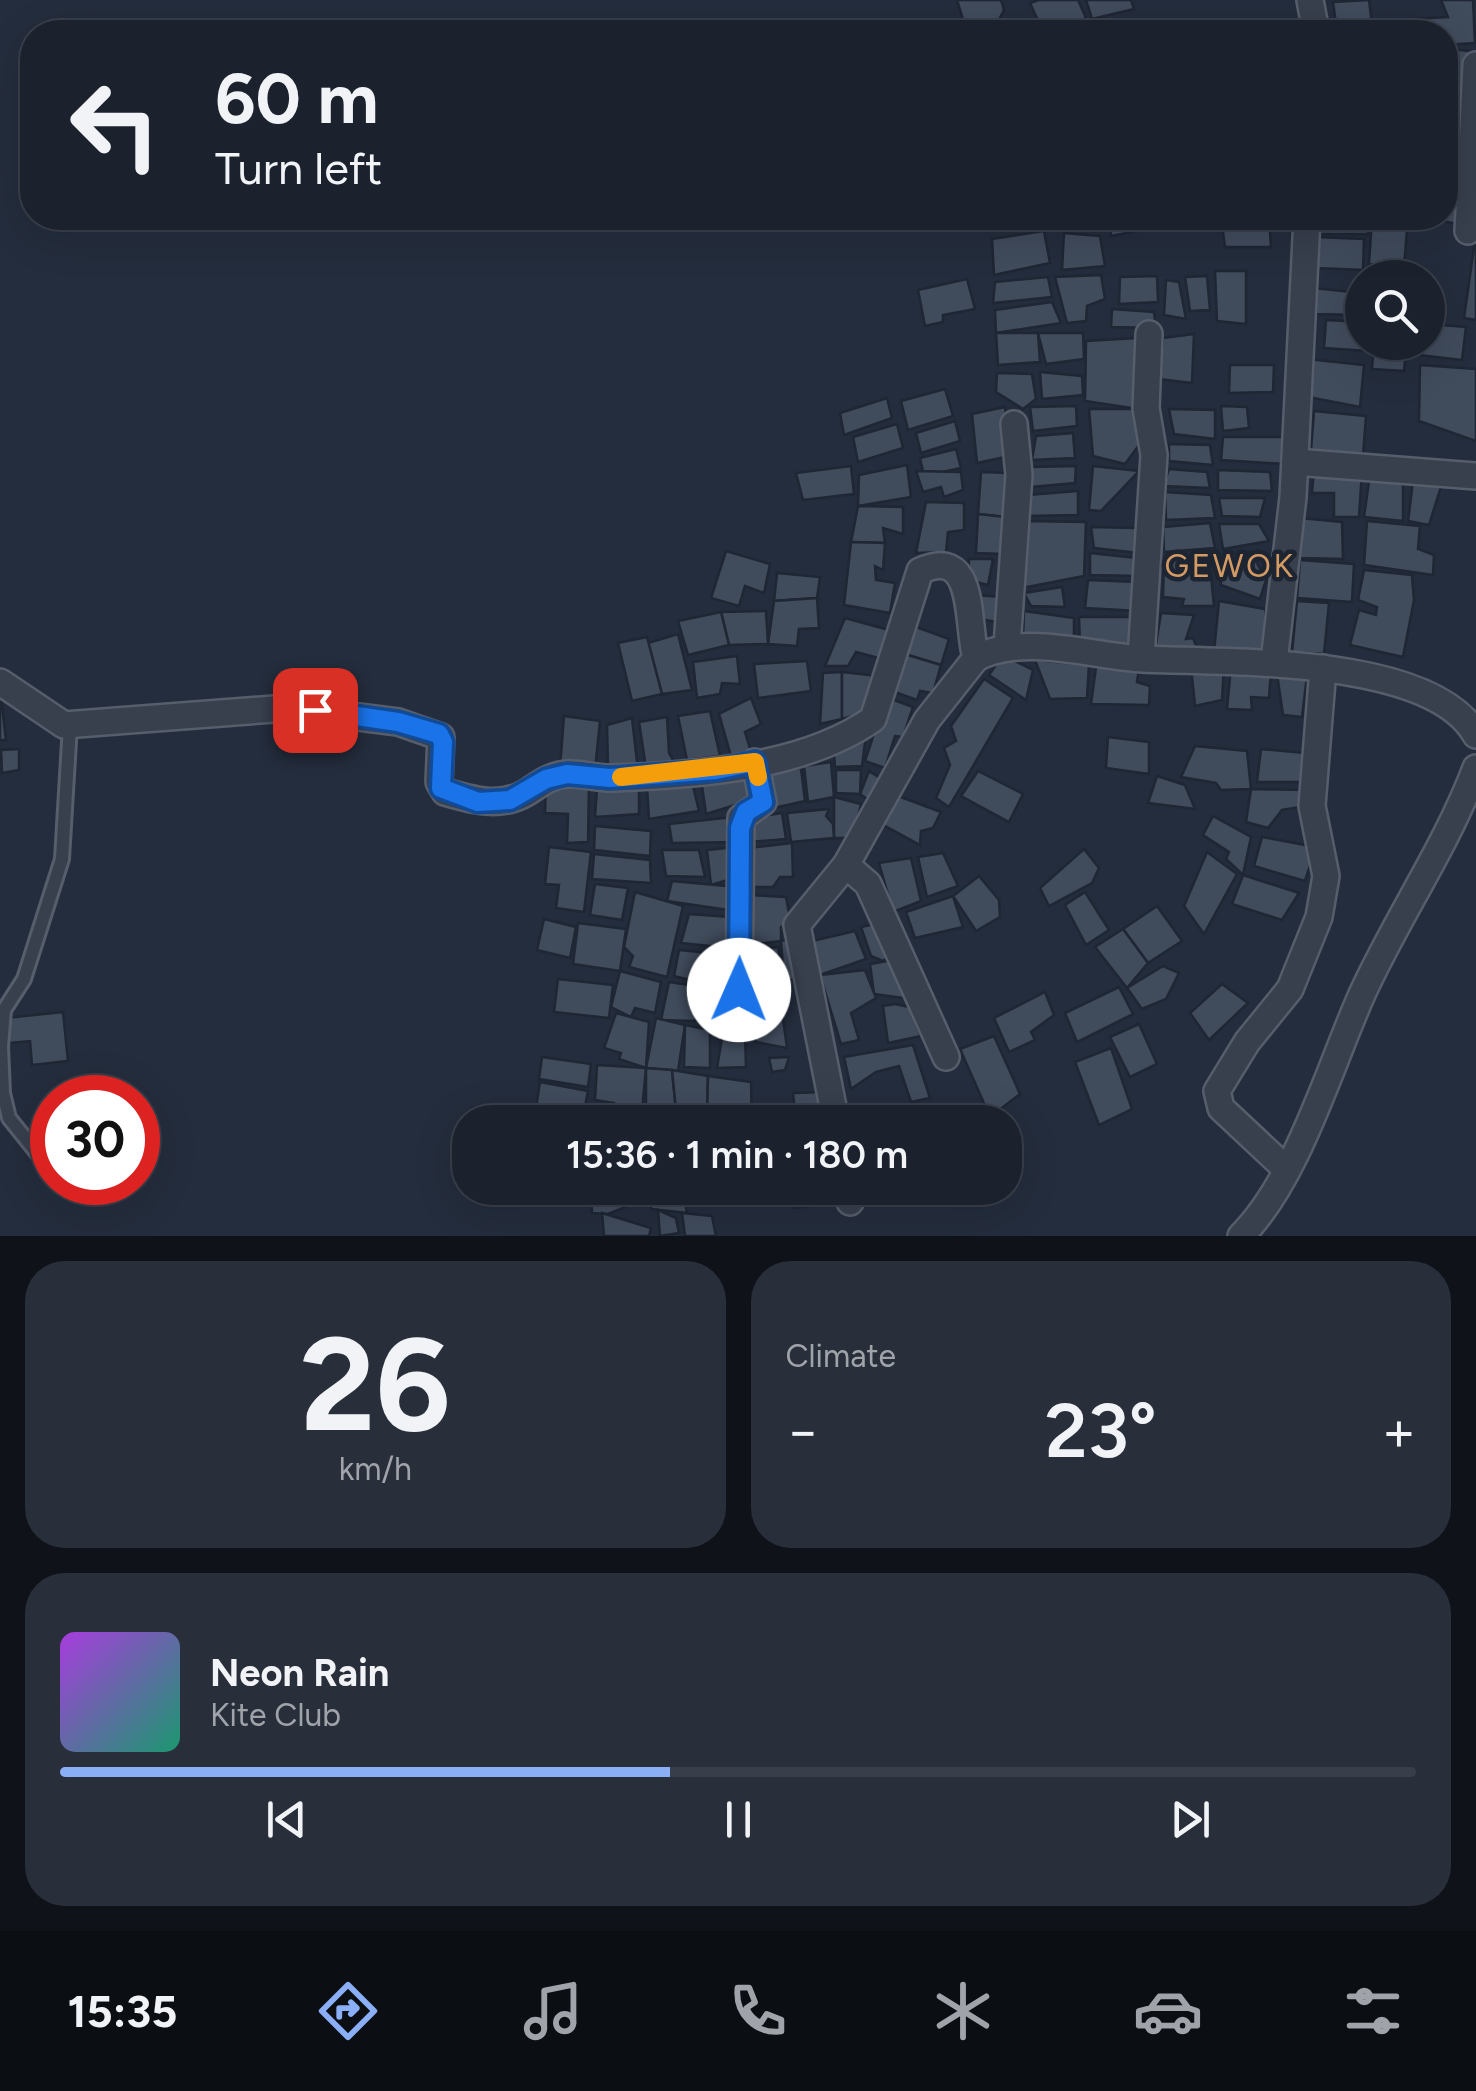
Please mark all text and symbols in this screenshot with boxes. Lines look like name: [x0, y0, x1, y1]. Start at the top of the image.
text: 60 m: [215, 56, 379, 141]
icon: left: [50, 60, 180, 190]
text: Turn left: [215, 141, 382, 195]
map controls: [1345, 260, 1445, 360]
button: search: [1345, 260, 1445, 360]
district label: GEWOK: [1165, 547, 1295, 585]
pin: [273, 668, 358, 753]
icon: arrive: [288, 683, 343, 738]
position arrow: [687, 938, 791, 1042]
speed limit sign: 30: [30, 1075, 160, 1205]
text: 15:36 · 1 min · 180 m: [566, 1132, 908, 1178]
text: 26: [300, 1307, 451, 1463]
text: Climate: [786, 1337, 896, 1375]
text: 23°: [1045, 1386, 1157, 1476]
text: −: [786, 1398, 820, 1464]
text: +: [1382, 1398, 1416, 1464]
text: km/h: [339, 1450, 412, 1488]
text: Neon Rain: [210, 1650, 389, 1696]
text: Kite Club: [210, 1696, 341, 1734]
icon: previous: [259, 1792, 314, 1847]
icon: pause: [711, 1792, 766, 1847]
icon: next: [1163, 1792, 1218, 1847]
icon: directions: [313, 1976, 383, 2046]
icon: music: [518, 1976, 588, 2046]
icon: phone: [723, 1976, 793, 2046]
icon: climate: [928, 1976, 998, 2046]
icon: car: [1133, 1976, 1203, 2046]
icon: filters: [1338, 1976, 1408, 2046]
text: 15:35: [68, 1984, 177, 2038]

